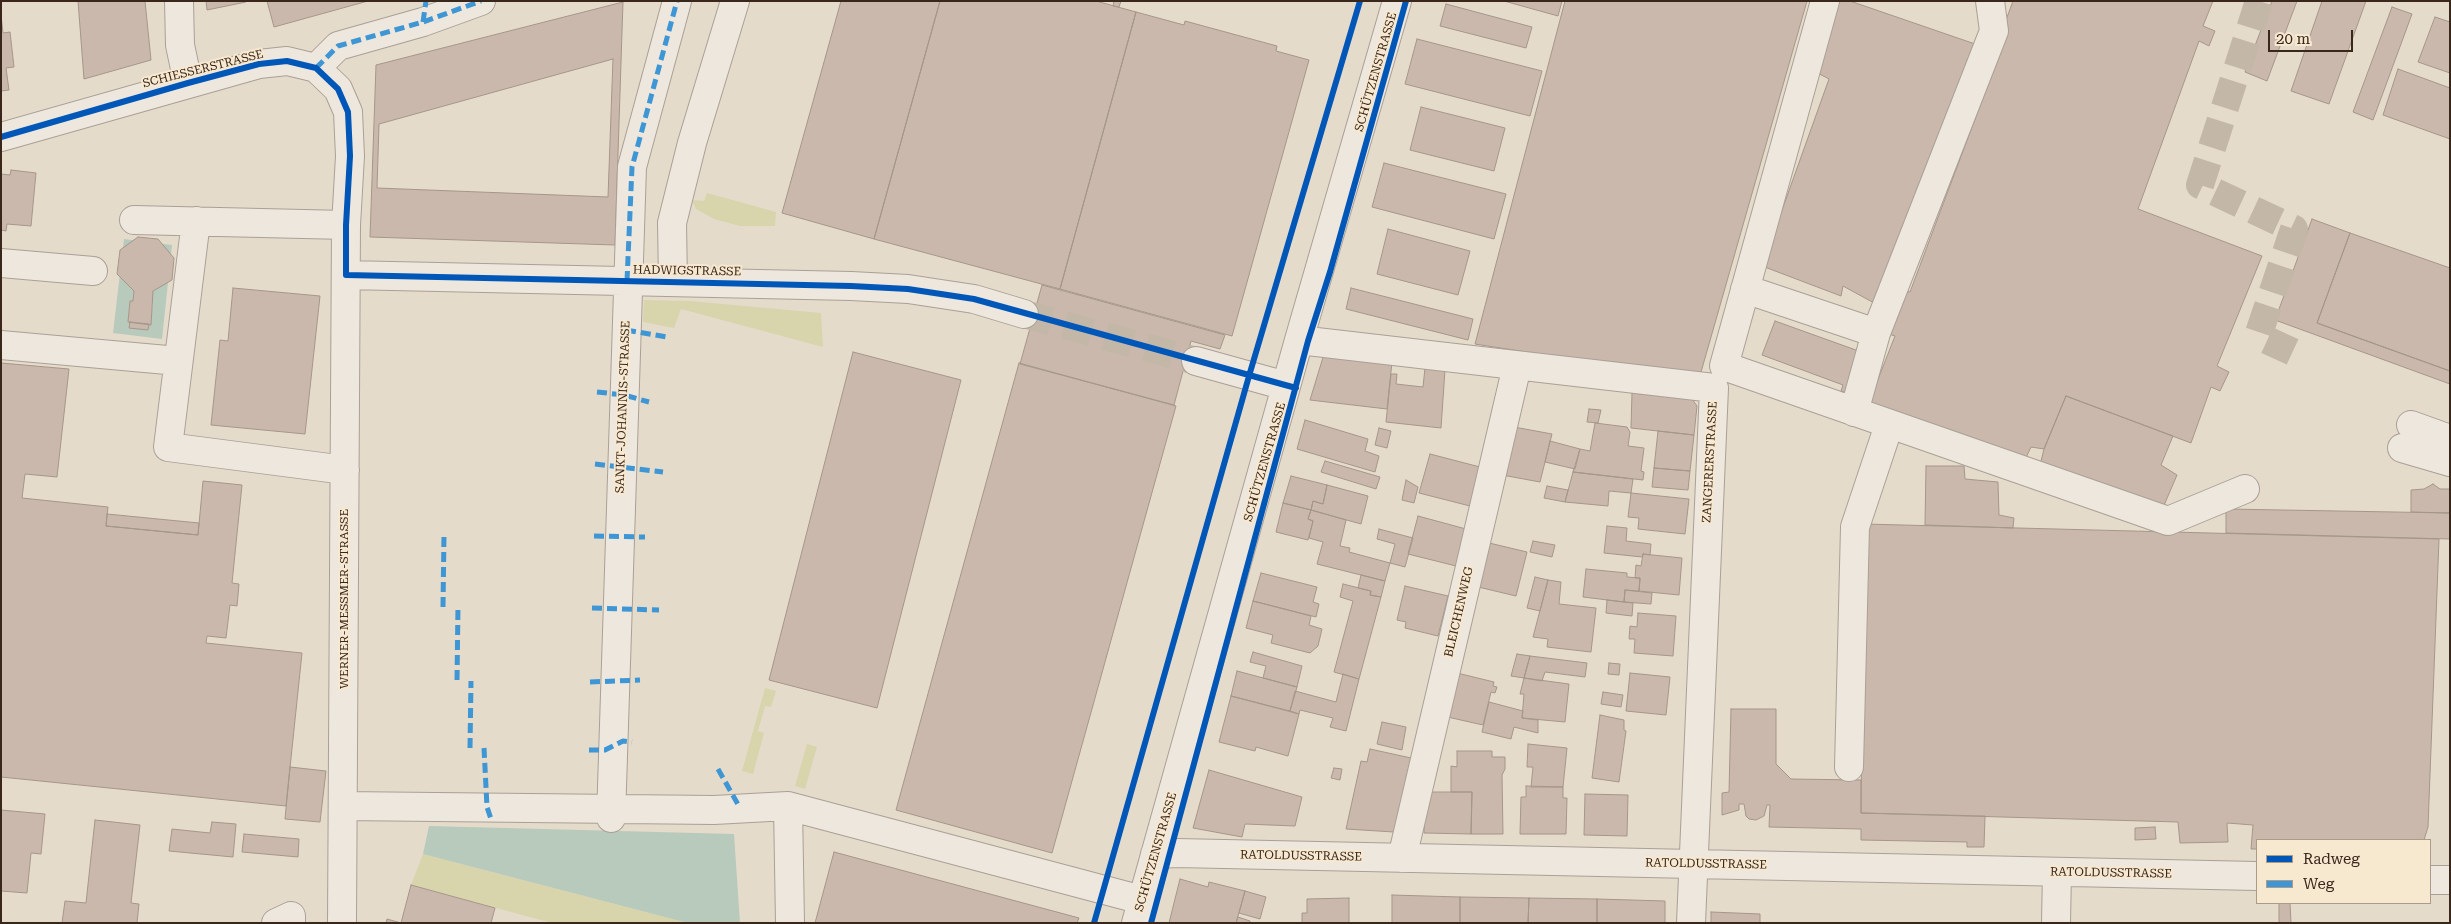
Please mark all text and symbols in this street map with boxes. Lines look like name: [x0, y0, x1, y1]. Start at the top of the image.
street label: SCHÜTZENSTRASSE: [1352, 11, 1400, 133]
scale bar: [2271, 20, 2356, 52]
text: 20 m: [2276, 30, 2310, 48]
street label: SCHIESSERSTRASSE: [141, 47, 265, 91]
street label: HADWIGSTRASSE: [633, 263, 741, 279]
street label: SANKT-JOHANNIS-STRASSE: [613, 320, 633, 494]
street label: SCHÜTZENSTRASSE: [1241, 401, 1289, 523]
street label: ZANGERERSTRASSE: [1700, 401, 1720, 523]
street label: WERNER-MESSMER-STRASSE: [337, 509, 351, 689]
street label: BLEICHENWEG: [1442, 565, 1476, 659]
street label: SCHÜTZENSTRASSE: [1132, 791, 1180, 913]
legend: [2256, 839, 2431, 904]
street label: RATOLDUSSTRASSE: [1240, 848, 1362, 864]
text: Radweg: [2303, 850, 2360, 868]
street label: RATOLDUSSTRASSE: [1645, 856, 1767, 872]
street label: RATOLDUSSTRASSE: [2050, 865, 2172, 881]
text: Weg: [2303, 875, 2334, 893]

